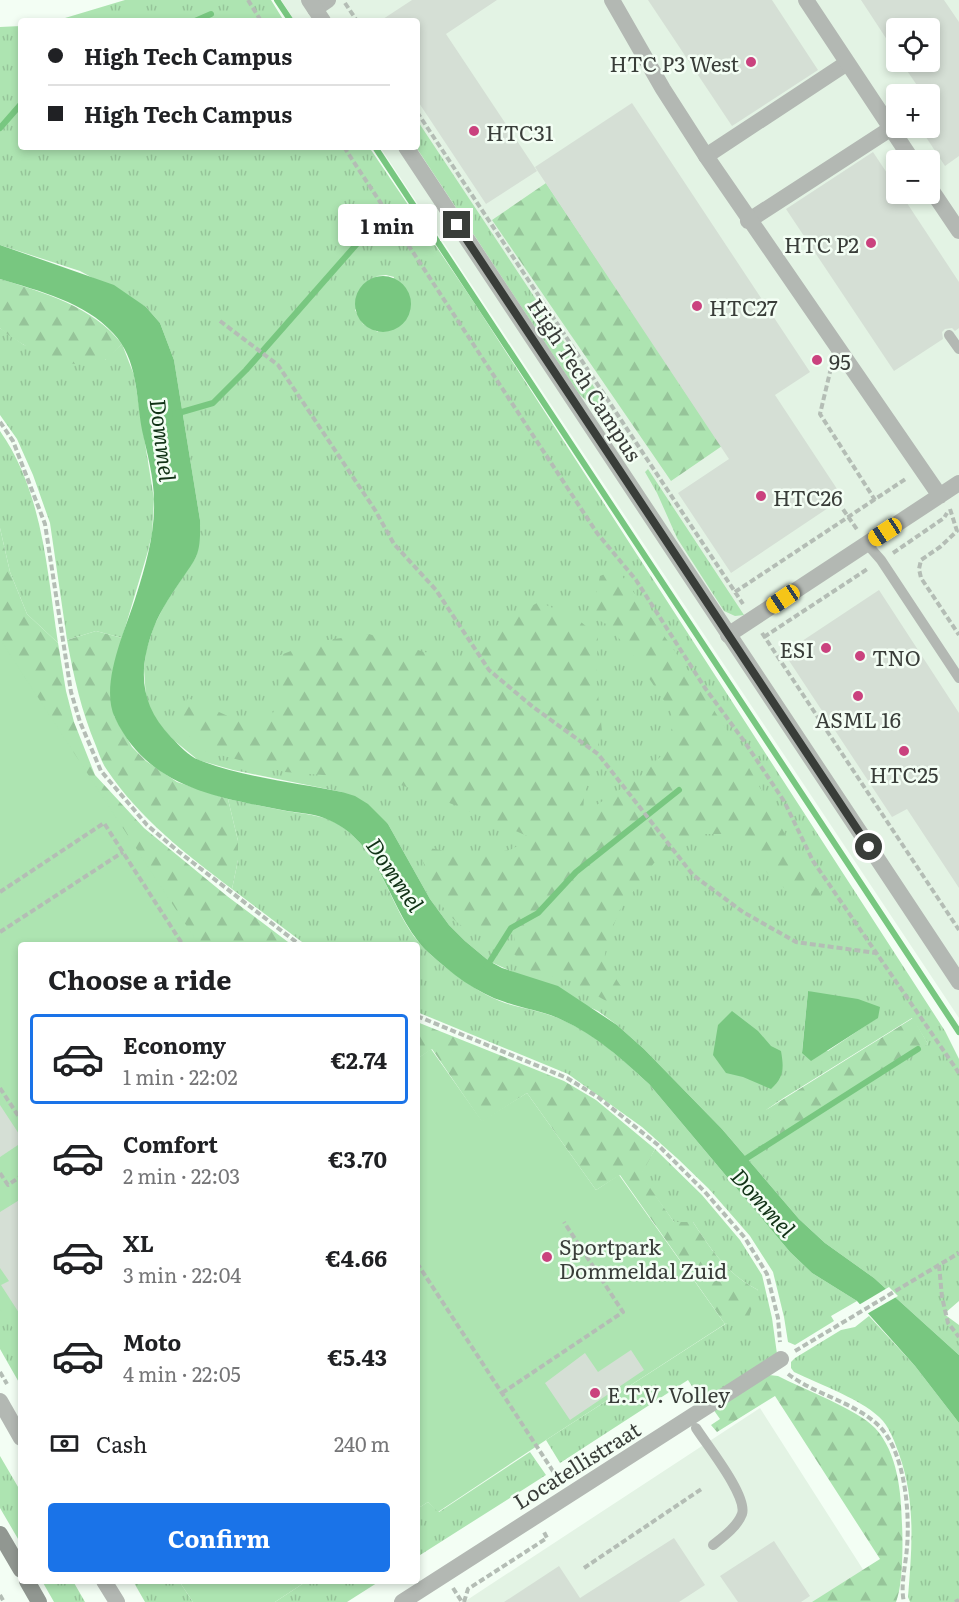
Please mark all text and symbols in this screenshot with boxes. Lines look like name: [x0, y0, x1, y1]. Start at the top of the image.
map controls: [886, 18, 940, 204]
button: locate: [886, 18, 940, 72]
text: High Tech Campus: [84, 39, 292, 72]
place label: HTC P3 West: [610, 47, 740, 78]
marker: HTC P3 West: [744, 55, 758, 69]
button: +: [886, 84, 940, 138]
text: High Tech Campus: [84, 97, 292, 130]
place label: HTC31: [486, 116, 554, 147]
marker: HTC31: [467, 124, 481, 138]
button: −: [886, 150, 940, 204]
callout: 1 min: [337, 204, 436, 246]
text: 1 min: [361, 210, 414, 240]
route end: [443, 211, 470, 238]
place label: HTC P2: [784, 228, 859, 259]
marker: HTC P2: [864, 236, 878, 250]
street label: High Tech Campus: [522, 291, 650, 467]
place label: HTC27: [709, 291, 778, 322]
marker: HTC27: [690, 299, 704, 313]
place label: 95: [829, 345, 851, 376]
marker: 95: [810, 353, 824, 367]
water label: Dommel: [143, 397, 186, 484]
place label: HTC26: [773, 481, 843, 512]
marker: HTC26: [754, 489, 768, 503]
car: [865, 515, 905, 549]
car: [763, 581, 803, 617]
place label: ESI: [779, 633, 814, 664]
marker: ESI: [819, 641, 833, 655]
place label: TNO: [872, 641, 921, 672]
marker: TNO: [853, 649, 867, 663]
marker: ASML 16: [851, 689, 865, 703]
place label: ASML 16: [815, 703, 901, 734]
marker: HTC25: [897, 744, 911, 758]
place label: HTC25: [870, 758, 938, 789]
water label: Dommel: [359, 830, 433, 918]
route start: [855, 833, 882, 860]
text: Choose a ride: [48, 958, 231, 998]
text: Economy: [123, 1028, 226, 1061]
icon: car: [51, 1032, 105, 1086]
text: €2.74: [331, 1043, 387, 1076]
text: 1 min · 22:02: [123, 1061, 238, 1091]
text: Comfort: [123, 1127, 218, 1160]
icon: car: [51, 1131, 105, 1185]
text: €3.70: [328, 1142, 387, 1175]
text: 2 min · 22:03: [123, 1160, 240, 1190]
water label: Dommel: [724, 1160, 805, 1244]
text: XL: [123, 1226, 154, 1259]
icon: car: [51, 1230, 105, 1284]
place label: Sportpark Dommeldal Zuid: [559, 1230, 727, 1285]
text: €4.66: [325, 1241, 387, 1274]
marker: Sportpark Dommeldal Zuid: [540, 1250, 554, 1264]
text: 3 min · 22:04: [123, 1259, 241, 1289]
text: Moto: [123, 1325, 181, 1358]
icon: car: [51, 1329, 105, 1383]
text: €5.43: [328, 1340, 387, 1373]
text: 4 min · 22:05: [123, 1358, 241, 1388]
place label: E.T.V. Volley: [607, 1378, 731, 1409]
marker: E.T.V. Volley: [588, 1386, 602, 1400]
street label: Locatellistraat: [506, 1412, 646, 1515]
icon: cash: [48, 1427, 81, 1460]
text: Cash: [96, 1427, 147, 1460]
text: 240 m: [334, 1428, 390, 1458]
button: Confirm: [48, 1503, 390, 1572]

